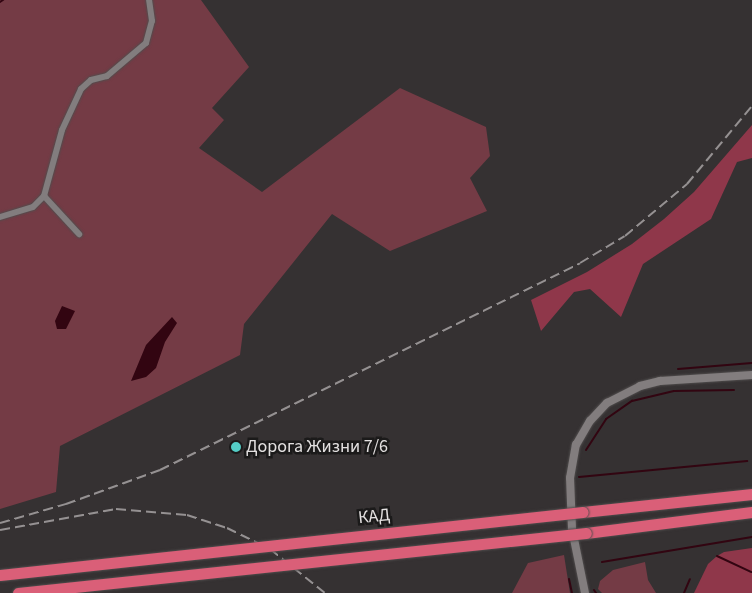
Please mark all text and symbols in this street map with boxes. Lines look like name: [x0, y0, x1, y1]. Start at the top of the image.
place label: Дорога Жизни 7/6: [246, 436, 388, 458]
marker: Дорога Жизни 7/6: [230, 441, 242, 453]
street label: КАД: [357, 505, 391, 529]

